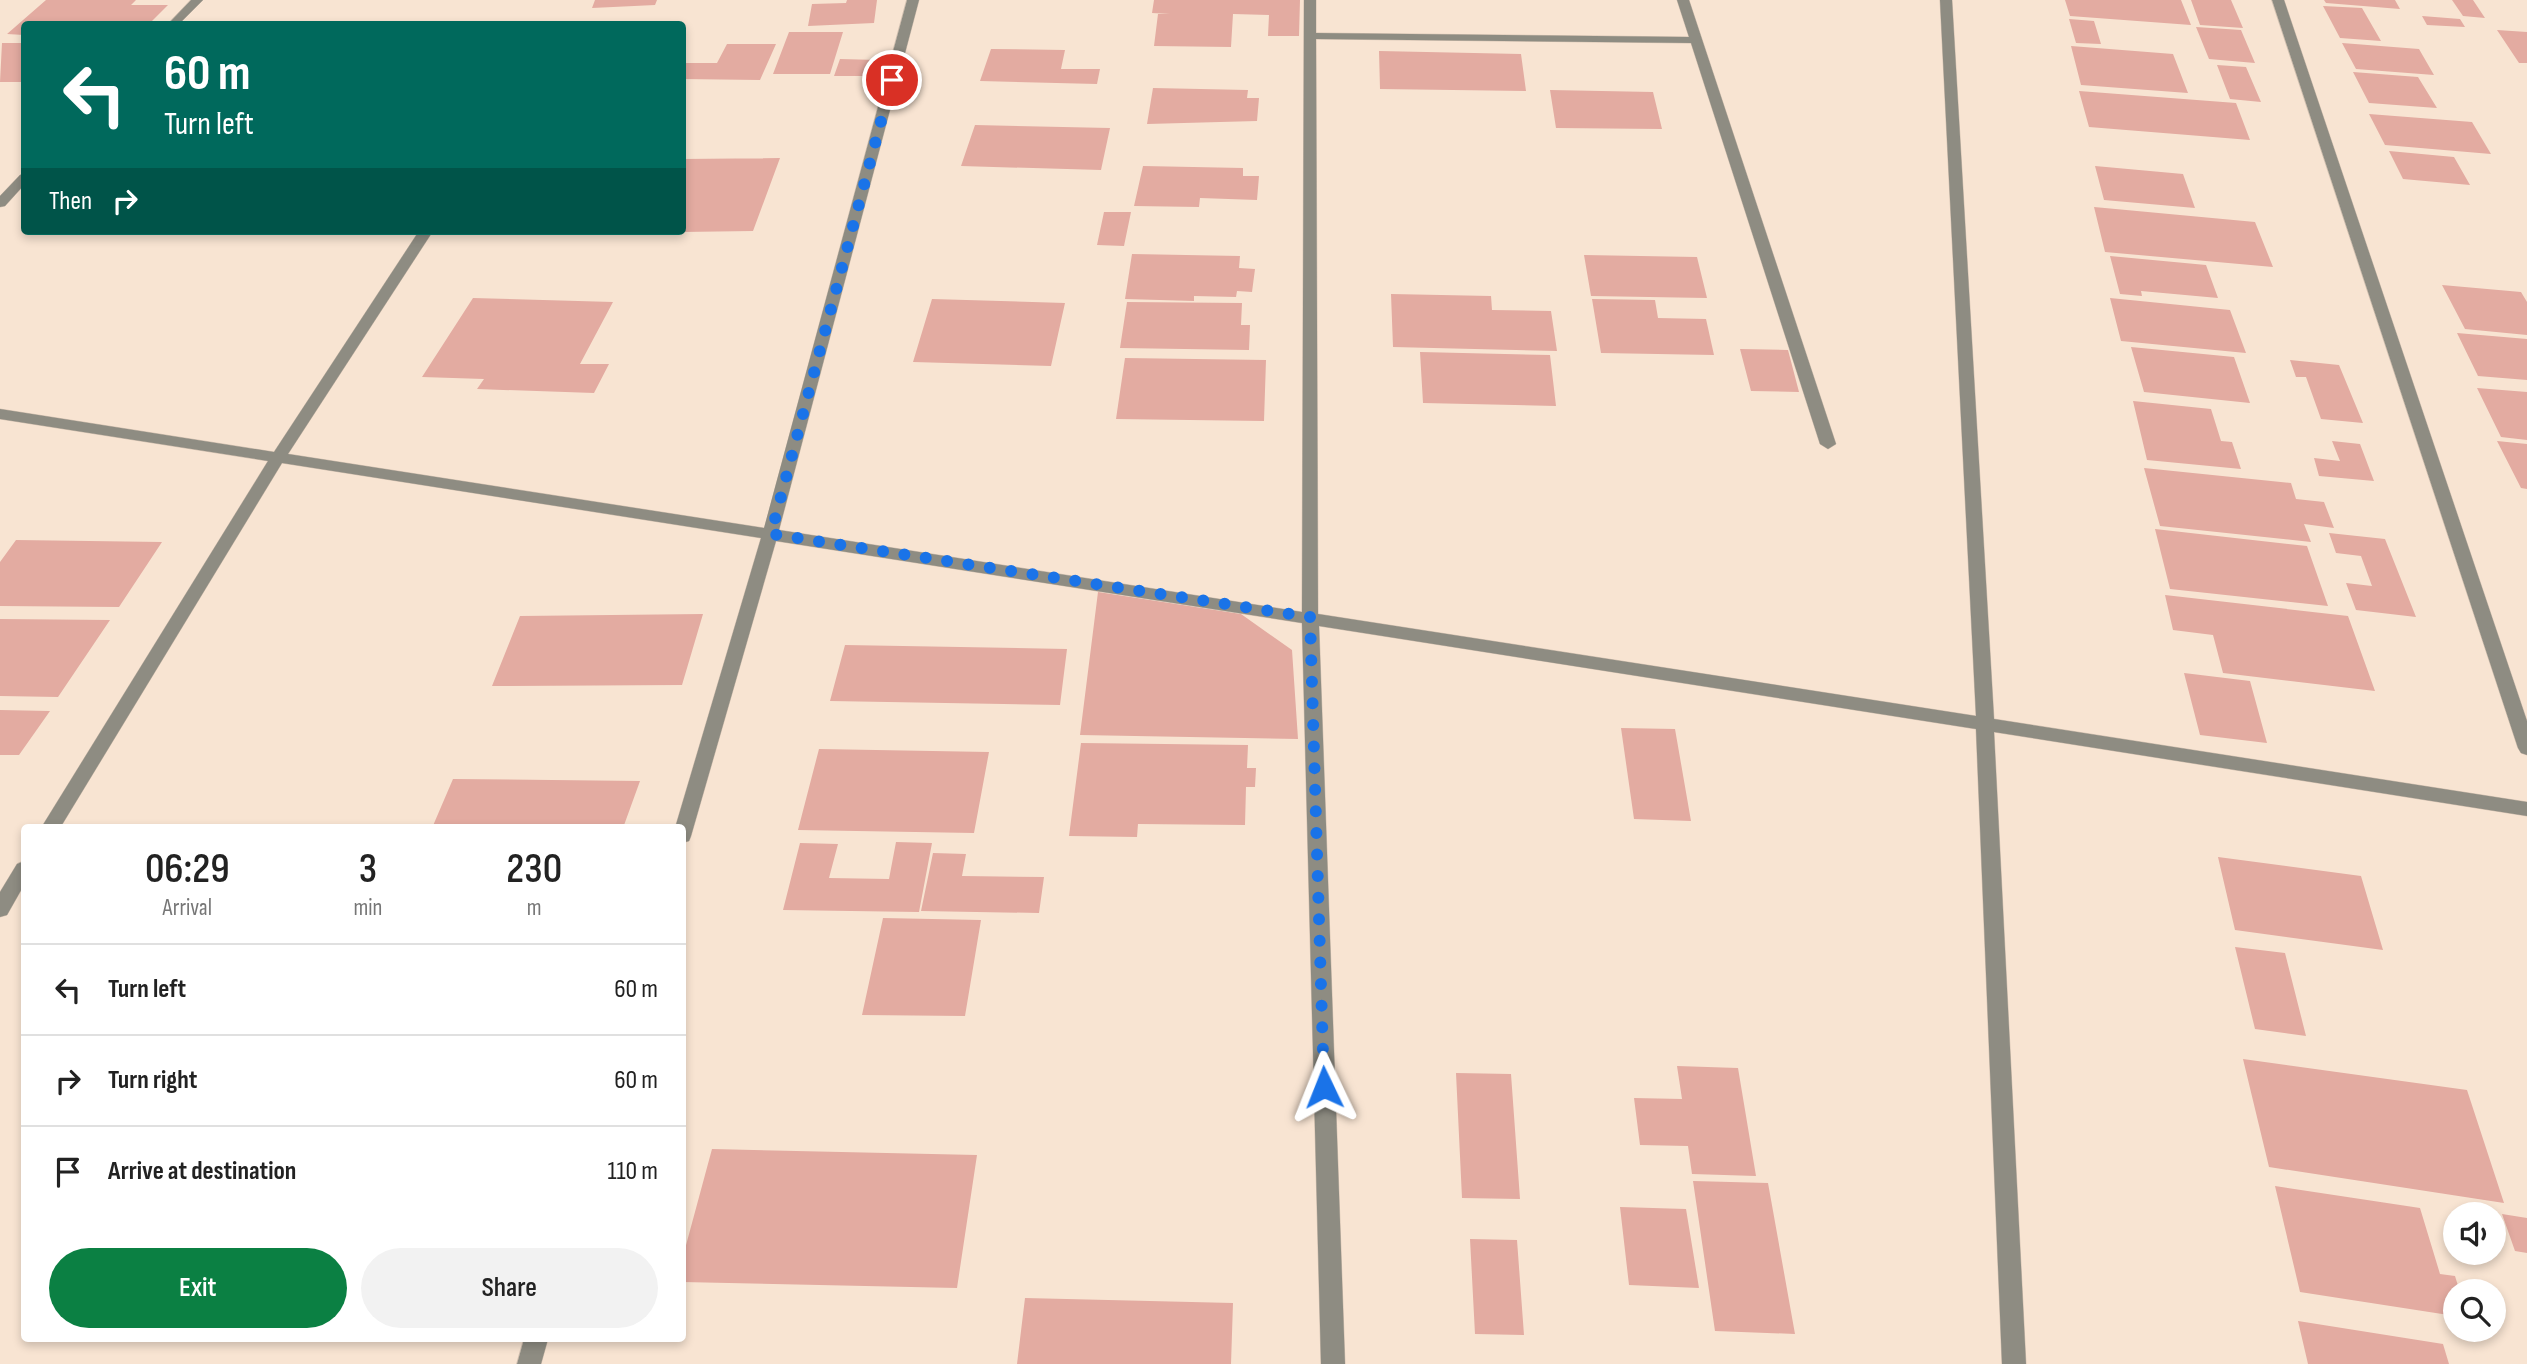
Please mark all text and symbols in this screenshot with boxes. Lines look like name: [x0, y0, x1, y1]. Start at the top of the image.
text: 60 m: [164, 45, 251, 104]
icon: left: [49, 49, 140, 140]
pin: [862, 50, 922, 110]
icon: arrive: [873, 61, 911, 99]
text: Turn left: [164, 105, 254, 144]
icon: right: [106, 182, 144, 220]
text: Then: [49, 186, 92, 217]
text: 06:29: [145, 844, 230, 895]
text: 3: [359, 844, 377, 895]
text: 230: [506, 844, 562, 895]
text: Arrival: [163, 894, 212, 922]
text: min: [354, 894, 382, 922]
text: m: [527, 894, 542, 922]
icon: left: [49, 971, 87, 1009]
text: Turn left: [108, 974, 186, 1005]
text: 60 m: [614, 974, 658, 1005]
position arrow: [1287, 1050, 1361, 1124]
icon: right: [49, 1062, 87, 1100]
text: Turn right: [108, 1065, 197, 1096]
text: 60 m: [614, 1065, 658, 1096]
icon: arrive: [49, 1153, 87, 1191]
text: Arrive at destination: [108, 1156, 296, 1187]
text: 110 m: [607, 1156, 658, 1187]
map controls: [2443, 1202, 2506, 1342]
button: sound: [2443, 1202, 2506, 1265]
button: Exit: [49, 1248, 347, 1328]
button: Share: [361, 1248, 658, 1328]
button: search: [2443, 1279, 2506, 1342]

